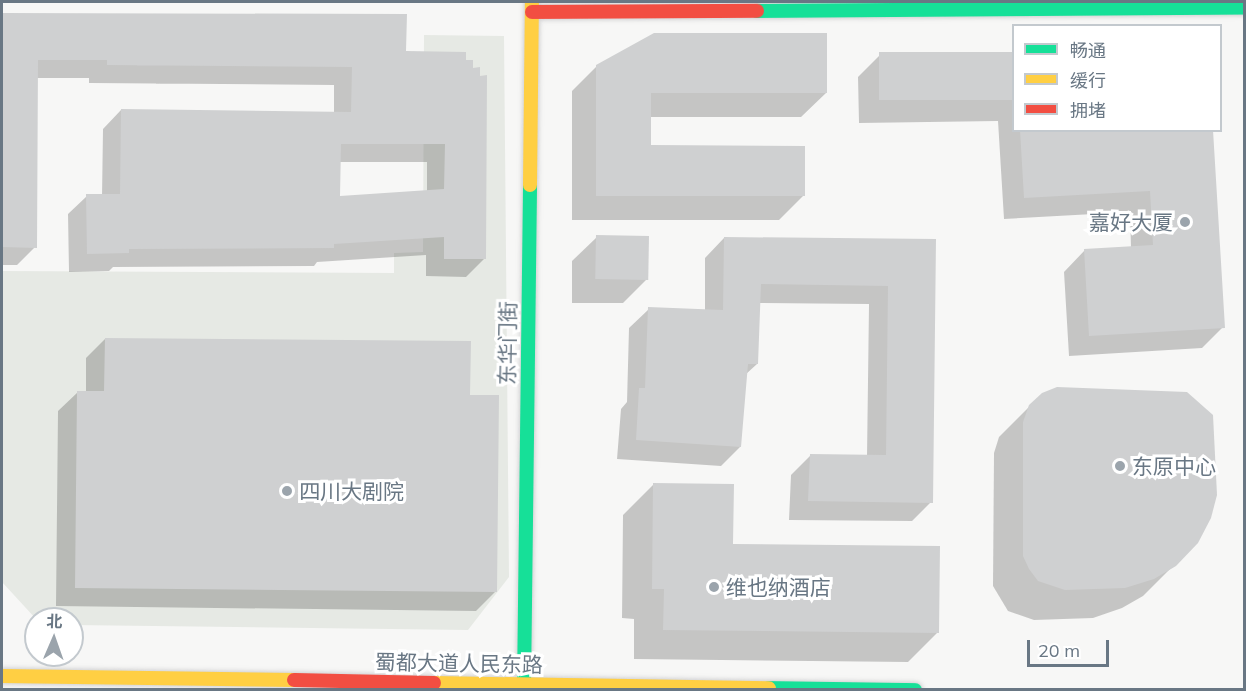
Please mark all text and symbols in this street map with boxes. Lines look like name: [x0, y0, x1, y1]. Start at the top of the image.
legend: [1012, 24, 1222, 132]
text: 畅通: [1070, 39, 1106, 62]
text: 缓行: [1070, 69, 1106, 92]
text: 拥堵: [1070, 99, 1106, 122]
place label: 嘉好大厦: [1089, 209, 1173, 235]
marker: 嘉好大厦: [1178, 215, 1192, 229]
street label: 东华门街: [494, 301, 520, 385]
place label: 东原中心: [1132, 453, 1216, 479]
marker: 东原中心: [1113, 459, 1127, 473]
place label: 四川大剧院: [299, 478, 404, 504]
marker: 四川大剧院: [280, 484, 294, 498]
place label: 维也纳酒店: [726, 574, 831, 600]
marker: 维也纳酒店: [707, 580, 721, 594]
north arrow: [24, 607, 84, 667]
text: 北: [46, 611, 63, 631]
scale bar: [1030, 628, 1112, 666]
text: 20 m: [1038, 639, 1080, 662]
street label: 蜀都大道人民东路: [375, 649, 543, 677]

